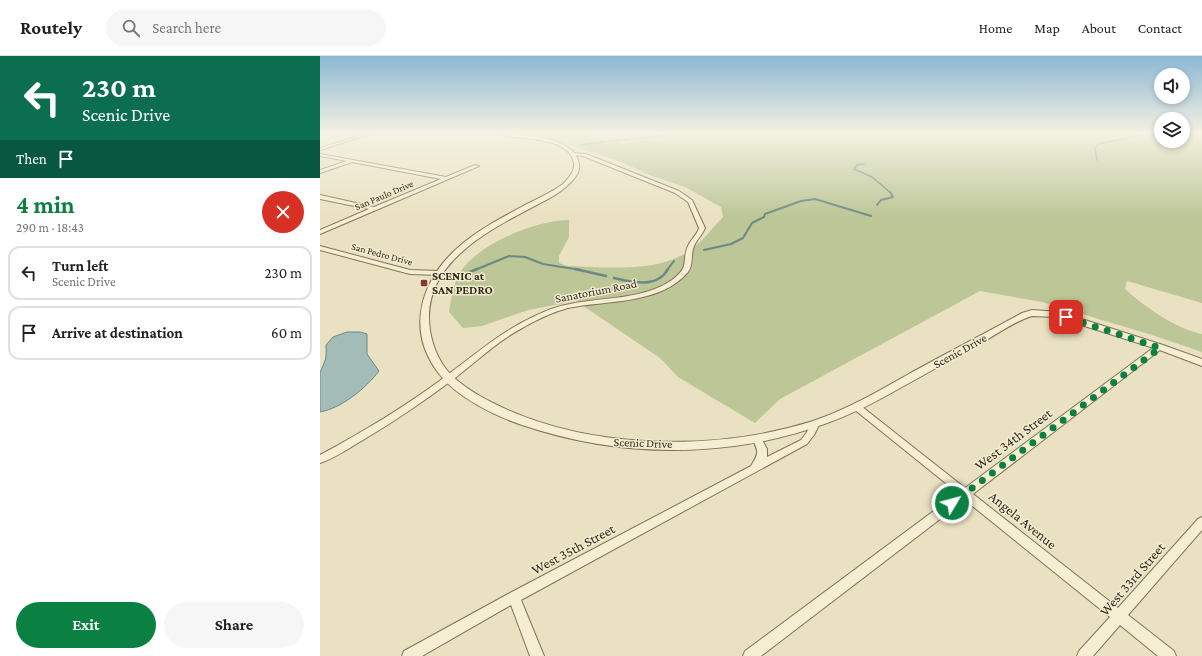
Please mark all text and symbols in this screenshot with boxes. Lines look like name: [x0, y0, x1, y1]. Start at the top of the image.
search box: [106, 10, 386, 46]
text: Routely: [20, 17, 82, 38]
icon: search: [120, 17, 142, 39]
text: Search here: [152, 20, 221, 36]
text: Home: [979, 20, 1012, 36]
text: Map: [1034, 20, 1060, 36]
text: About: [1082, 20, 1116, 36]
text: Contact: [1138, 20, 1182, 36]
map controls: [1154, 68, 1190, 148]
button: sound: [1154, 68, 1190, 104]
icon: left: [16, 72, 68, 124]
text: 230 m: [82, 72, 156, 103]
text: Scenic Drive: [82, 105, 170, 125]
button: layers: [1154, 112, 1190, 148]
icon: arrive: [55, 148, 77, 170]
text: Then: [16, 151, 47, 167]
street label: San Paulo Drive: [353, 177, 415, 212]
text: 4 min: [16, 191, 75, 218]
button: close: [262, 191, 304, 233]
text: 290 m · 18:43: [16, 220, 84, 235]
street label: San Pedro Drive: [350, 241, 414, 268]
text: Turn left: [52, 258, 108, 274]
icon: left: [18, 262, 40, 284]
text: 230 m: [264, 265, 302, 281]
place label: SCENIC at SAN PEDRO: [432, 269, 493, 297]
text: Scenic Drive: [52, 274, 116, 289]
street label: Sanatorium Road: [554, 276, 639, 306]
marker: SCENIC at SAN PEDRO: [419, 278, 429, 288]
pin: [1049, 300, 1083, 334]
icon: arrive: [1055, 306, 1077, 328]
icon: arrive: [18, 322, 40, 344]
text: Arrive at destination: [52, 325, 183, 341]
text: 60 m: [271, 325, 302, 341]
street label: Scenic Drive: [931, 331, 989, 371]
street label: West 34th Street: [971, 405, 1055, 473]
street label: Scenic Drive: [613, 435, 673, 451]
position arrow: [931, 482, 973, 524]
street label: Angela Avenue: [986, 488, 1060, 552]
street label: West 35th Street: [529, 520, 618, 578]
street label: West 33rd Street: [1096, 539, 1168, 619]
button: Exit: [16, 602, 156, 648]
button: Share: [164, 602, 304, 648]

